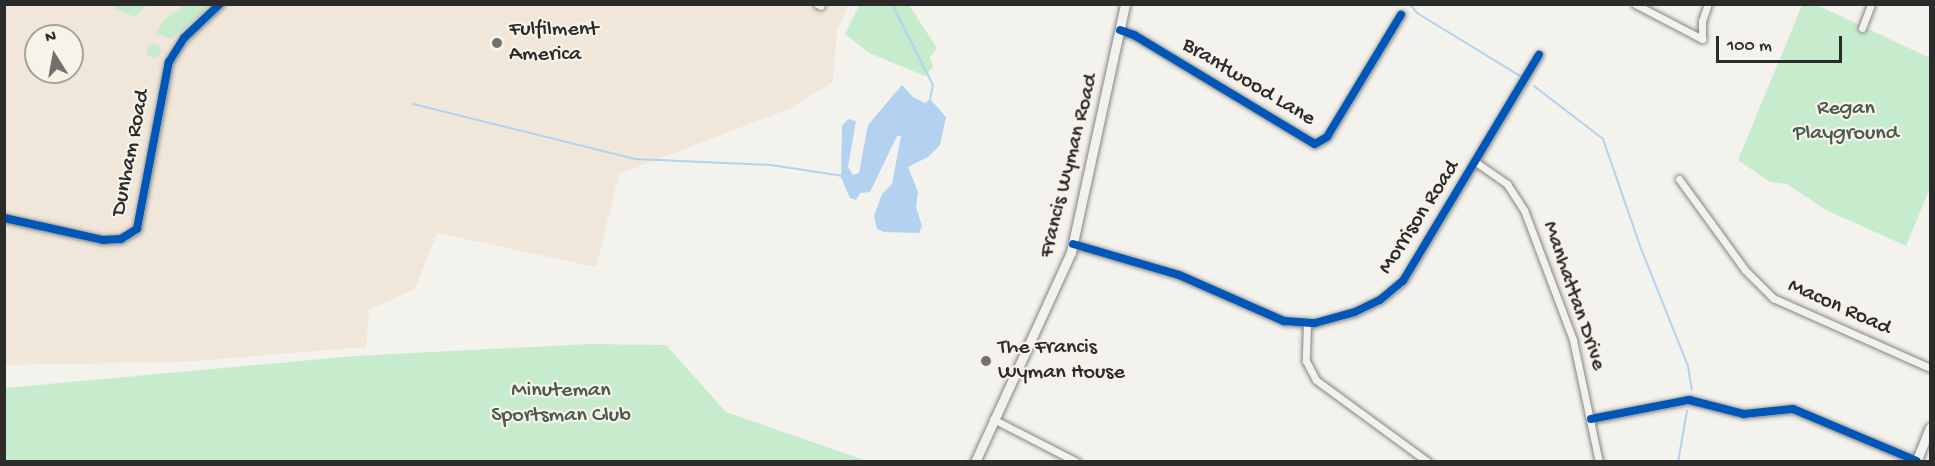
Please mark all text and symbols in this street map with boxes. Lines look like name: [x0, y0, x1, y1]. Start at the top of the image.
place label: Fulfilment America: [509, 17, 598, 68]
north arrow: [24, 24, 84, 84]
scale bar: [1719, 24, 1845, 62]
text: N: [44, 27, 58, 48]
street label: Brantwood Lane: [1177, 33, 1319, 133]
marker: Fulfilment America: [490, 36, 504, 50]
text: 100 m: [1727, 36, 1772, 57]
street label: Francis Wyman Road: [1034, 71, 1106, 261]
street label: Dunham Road: [107, 88, 157, 218]
park label: Regan Playground: [1793, 96, 1899, 148]
street label: Morrison Road: [1373, 156, 1467, 280]
street label: Manhattan Drive: [1535, 218, 1611, 374]
street label: Macon Road: [1783, 274, 1895, 342]
place label: The Francis Wyman House: [998, 335, 1125, 386]
marker: The Francis Wyman House: [979, 354, 993, 368]
park label: Minuteman Sportsman Club: [491, 378, 631, 430]

